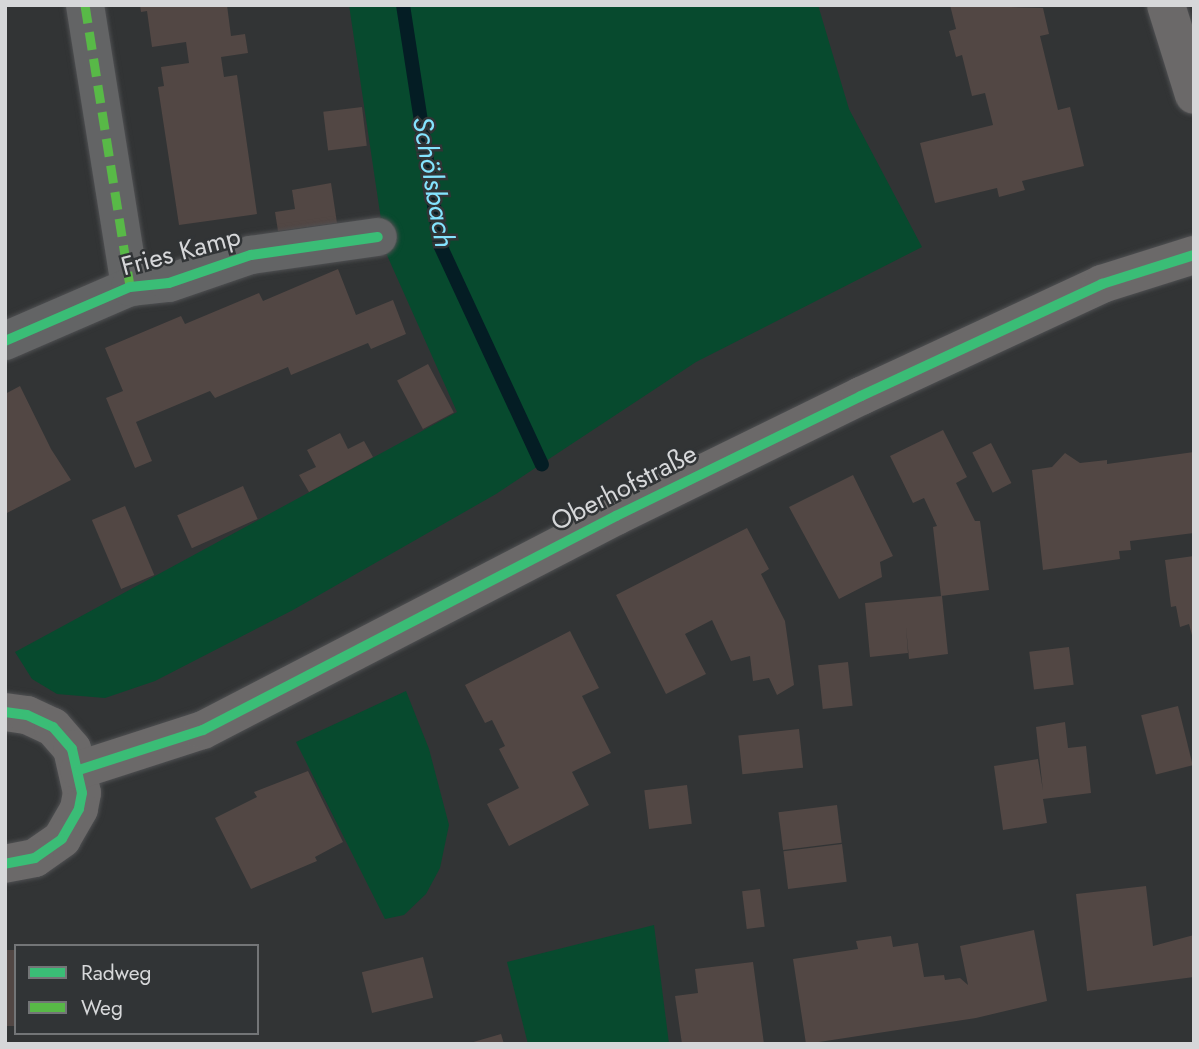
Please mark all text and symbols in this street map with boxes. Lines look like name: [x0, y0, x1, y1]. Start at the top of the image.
water label: Schölsbach: [405, 114, 461, 250]
street label: Fries Kamp: [118, 221, 244, 283]
street label: Oberhofstraße: [546, 438, 702, 538]
legend: [14, 944, 259, 1035]
text: Radweg: [81, 958, 152, 988]
text: Weg: [81, 993, 123, 1023]

